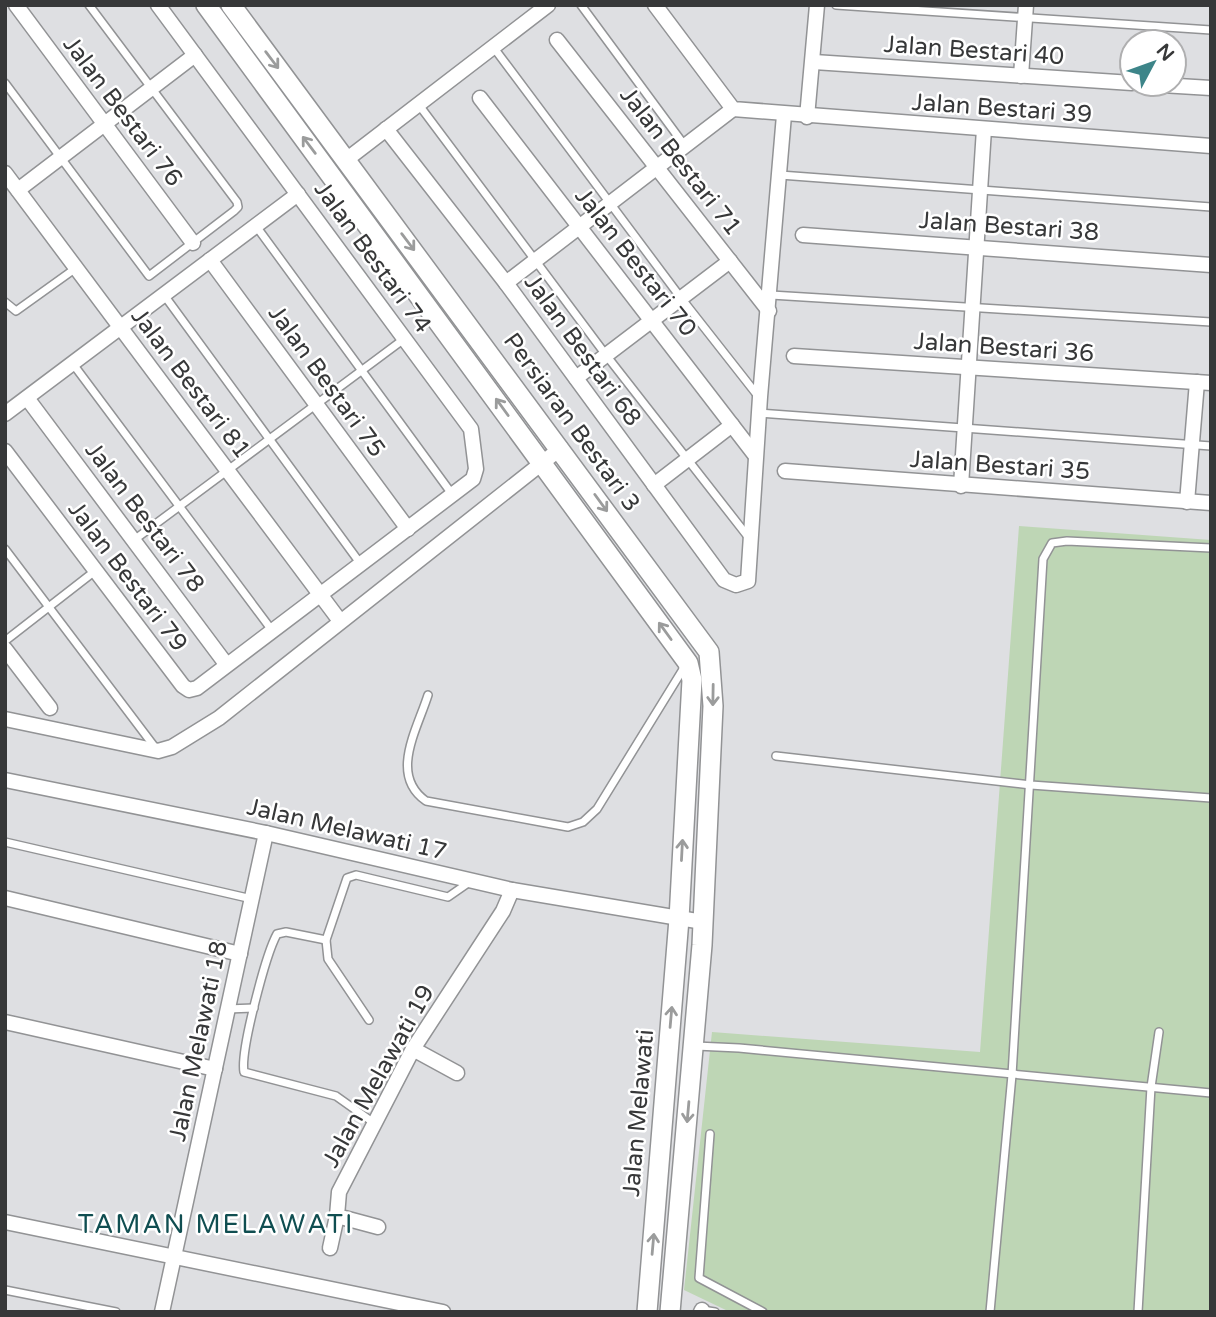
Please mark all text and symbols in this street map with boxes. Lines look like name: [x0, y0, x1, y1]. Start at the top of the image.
north arrow: [1118, 28, 1188, 98]
street label: Jalan Bestari 76: [57, 30, 189, 192]
street label: Jalan Bestari 40: [883, 30, 1065, 71]
text: N: [1152, 40, 1178, 65]
one-way arrow: [265, 50, 279, 69]
street label: Jalan Bestari 71: [614, 81, 748, 241]
street label: Jalan Bestari 39: [911, 88, 1093, 129]
one-way arrow: [302, 136, 317, 154]
street label: Jalan Bestari 74: [308, 176, 437, 339]
street label: Jalan Bestari 70: [569, 182, 703, 342]
street label: Jalan Bestari 38: [918, 206, 1100, 247]
one-way arrow: [400, 233, 415, 251]
street label: Jalan Bestari 68: [518, 269, 647, 432]
street label: Jalan Bestari 75: [262, 300, 391, 463]
street label: Jalan Bestari 81: [125, 302, 257, 464]
street label: Persiaran Bestari 3: [497, 327, 646, 517]
street label: Jalan Bestari 36: [913, 327, 1095, 368]
one-way arrow: [494, 398, 509, 417]
street label: Jalan Bestari 78: [79, 436, 211, 598]
street label: Jalan Bestari 35: [909, 445, 1091, 486]
one-way arrow: [594, 493, 609, 512]
street label: Jalan Bestari 79: [62, 495, 194, 657]
one-way arrow: [658, 622, 672, 641]
one-way arrow: [706, 684, 720, 707]
street label: Jalan Melawati 17: [244, 792, 450, 867]
one-way arrow: [676, 839, 689, 862]
street label: Jalan Melawati 18: [163, 938, 234, 1144]
street label: Jalan Melawati 19: [316, 980, 441, 1173]
one-way arrow: [665, 1006, 678, 1029]
street label: Jalan Melawati: [617, 1028, 660, 1198]
one-way arrow: [681, 1100, 694, 1123]
district label: TAMAN MELAWATI: [78, 1209, 354, 1240]
one-way arrow: [647, 1233, 660, 1256]

